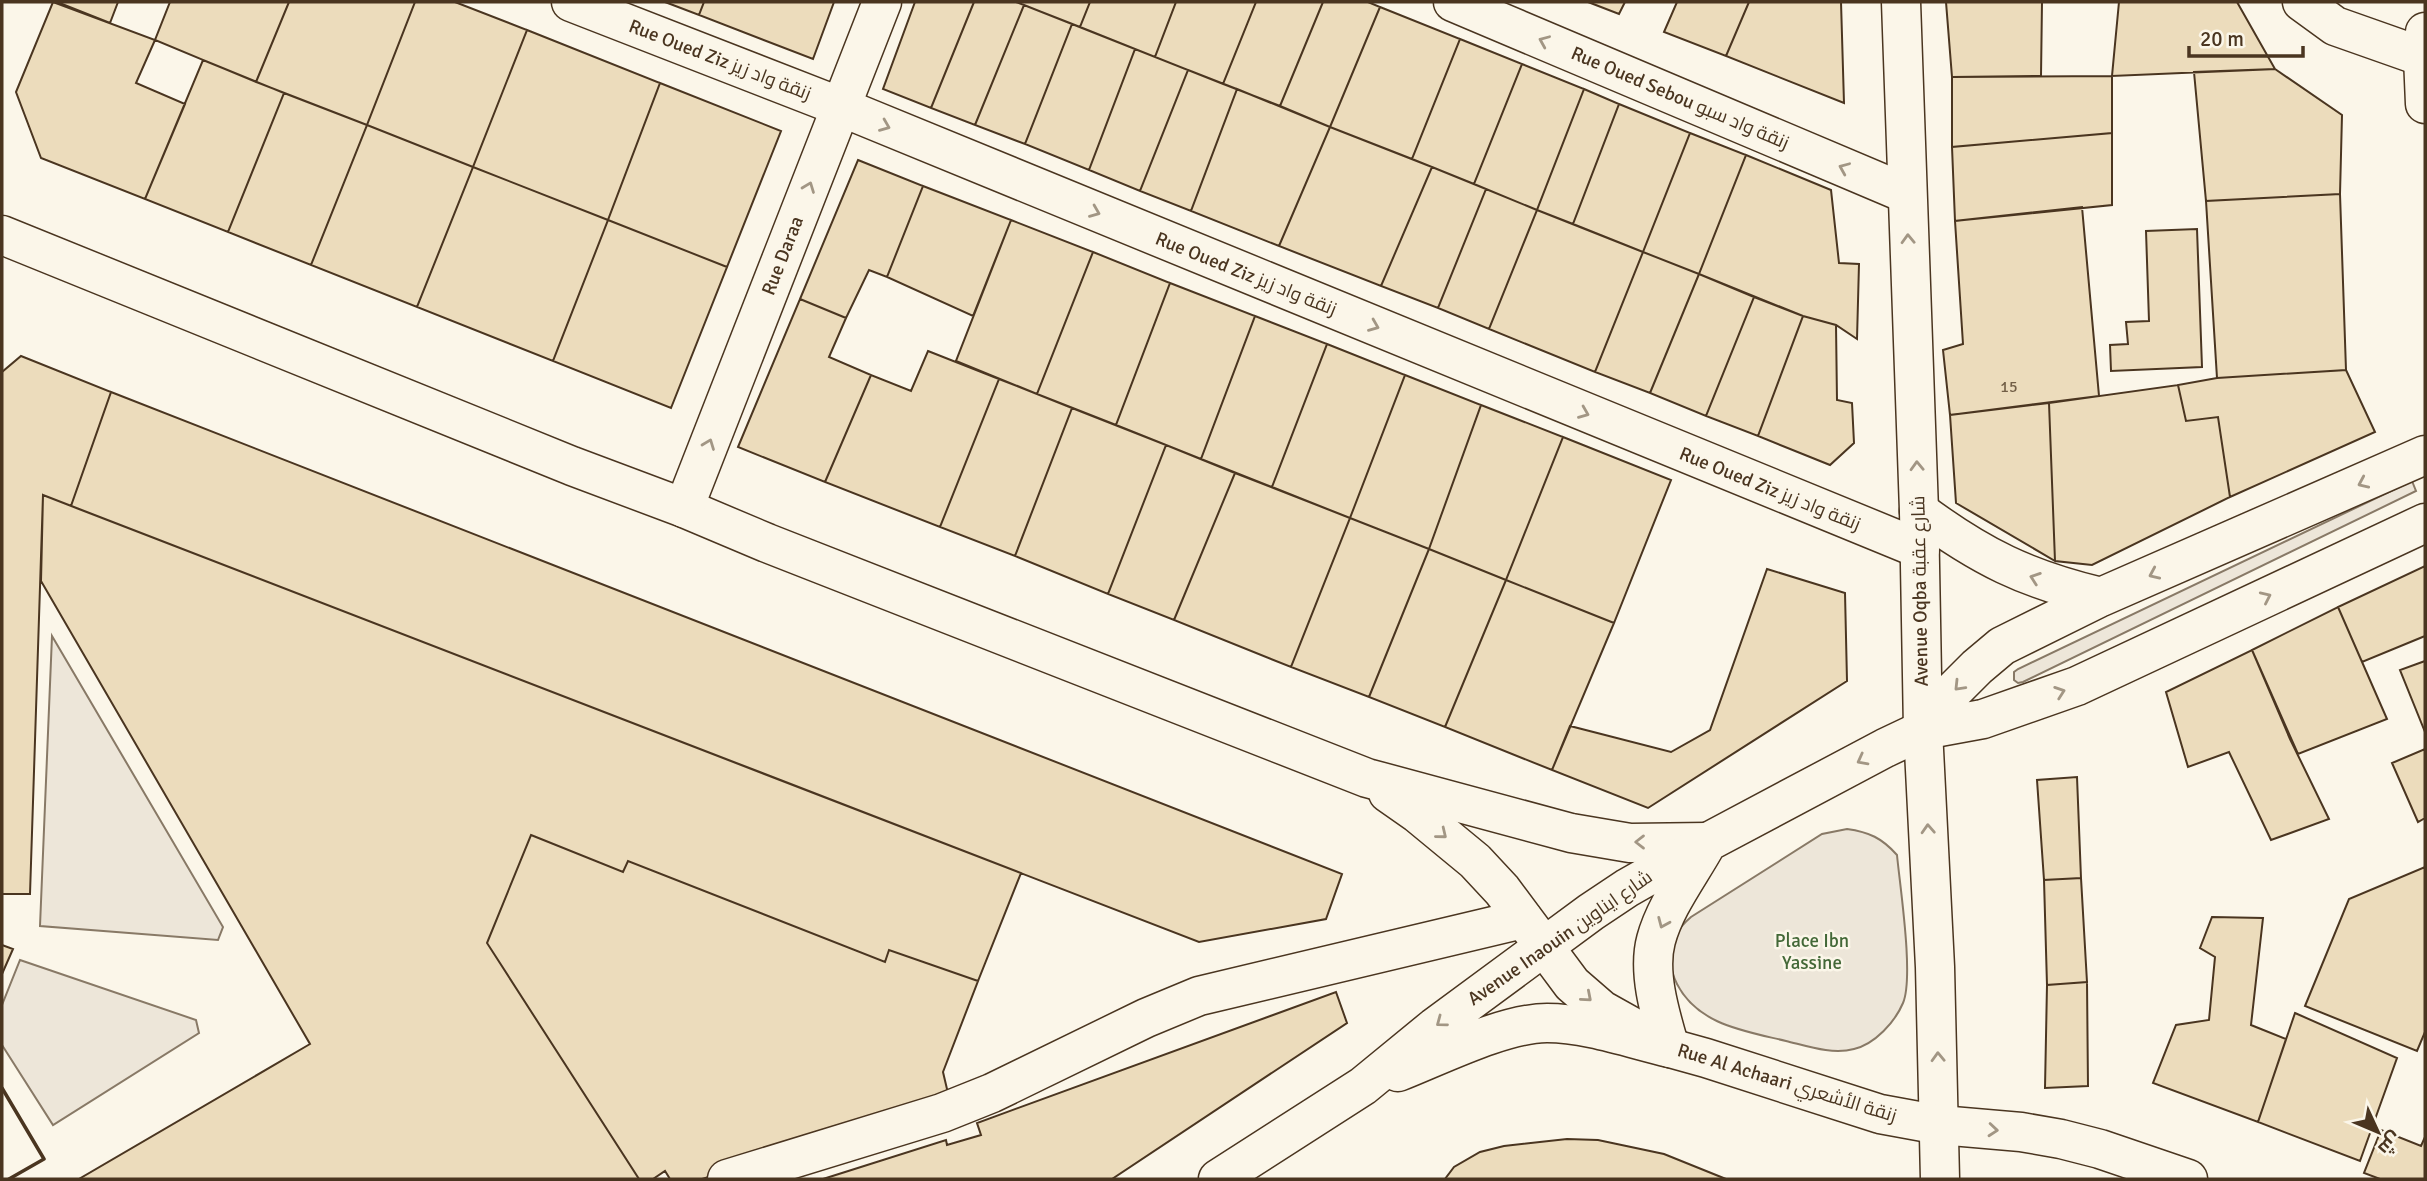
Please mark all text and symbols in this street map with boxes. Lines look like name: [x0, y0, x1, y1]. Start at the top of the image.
street label: Rue Oued Ziz زنقة واد زيز: [625, 14, 815, 106]
scale bar: [2189, 14, 2303, 58]
text: 20 m: [2200, 26, 2244, 52]
one-way arrow: [1539, 35, 1551, 49]
street label: Rue Oued Sebou زنقة واد سبو: [1567, 41, 1793, 155]
one-way arrow: [878, 117, 890, 131]
one-way arrow: [1839, 162, 1851, 176]
one-way arrow: [801, 181, 815, 193]
one-way arrow: [1088, 204, 1101, 218]
street label: Rue Daraa: [756, 213, 809, 299]
street label: Rue Oued Ziz زنقة واد زيز: [1152, 227, 1340, 321]
one-way arrow: [1901, 233, 1916, 244]
one-way arrow: [1367, 318, 1379, 332]
house number: 15: [2000, 377, 2018, 397]
one-way arrow: [1578, 404, 1590, 418]
one-way arrow: [700, 439, 714, 451]
street label: Rue Oued Ziz زنقة واد زيز: [1676, 442, 1864, 536]
one-way arrow: [1909, 460, 1924, 471]
one-way arrow: [2357, 475, 2370, 489]
street label: Avenue Oqba شارع عقبة: [1906, 495, 1935, 687]
one-way arrow: [2149, 566, 2162, 580]
one-way arrow: [2030, 572, 2042, 586]
one-way arrow: [2259, 591, 2271, 605]
one-way arrow: [1954, 678, 1967, 691]
one-way arrow: [2053, 686, 2065, 700]
one-way arrow: [1857, 752, 1869, 766]
one-way arrow: [1921, 824, 1936, 835]
one-way arrow: [1434, 825, 1446, 838]
one-way arrow: [1634, 834, 1645, 850]
street label: Avenue Inaouin شارع ايناوين: [1463, 865, 1658, 1012]
one-way arrow: [1658, 916, 1672, 928]
park label: Place Ibn Yassine: [1775, 929, 1849, 975]
one-way arrow: [1579, 989, 1592, 1002]
one-way arrow: [1437, 1014, 1449, 1027]
street label: Rue Al Achaari زنقة الأشعري: [1674, 1038, 1900, 1130]
one-way arrow: [1930, 1051, 1945, 1062]
north arrow: [2343, 1097, 2413, 1167]
one-way arrow: [1988, 1122, 1999, 1137]
text: ش: [2372, 1126, 2407, 1160]

